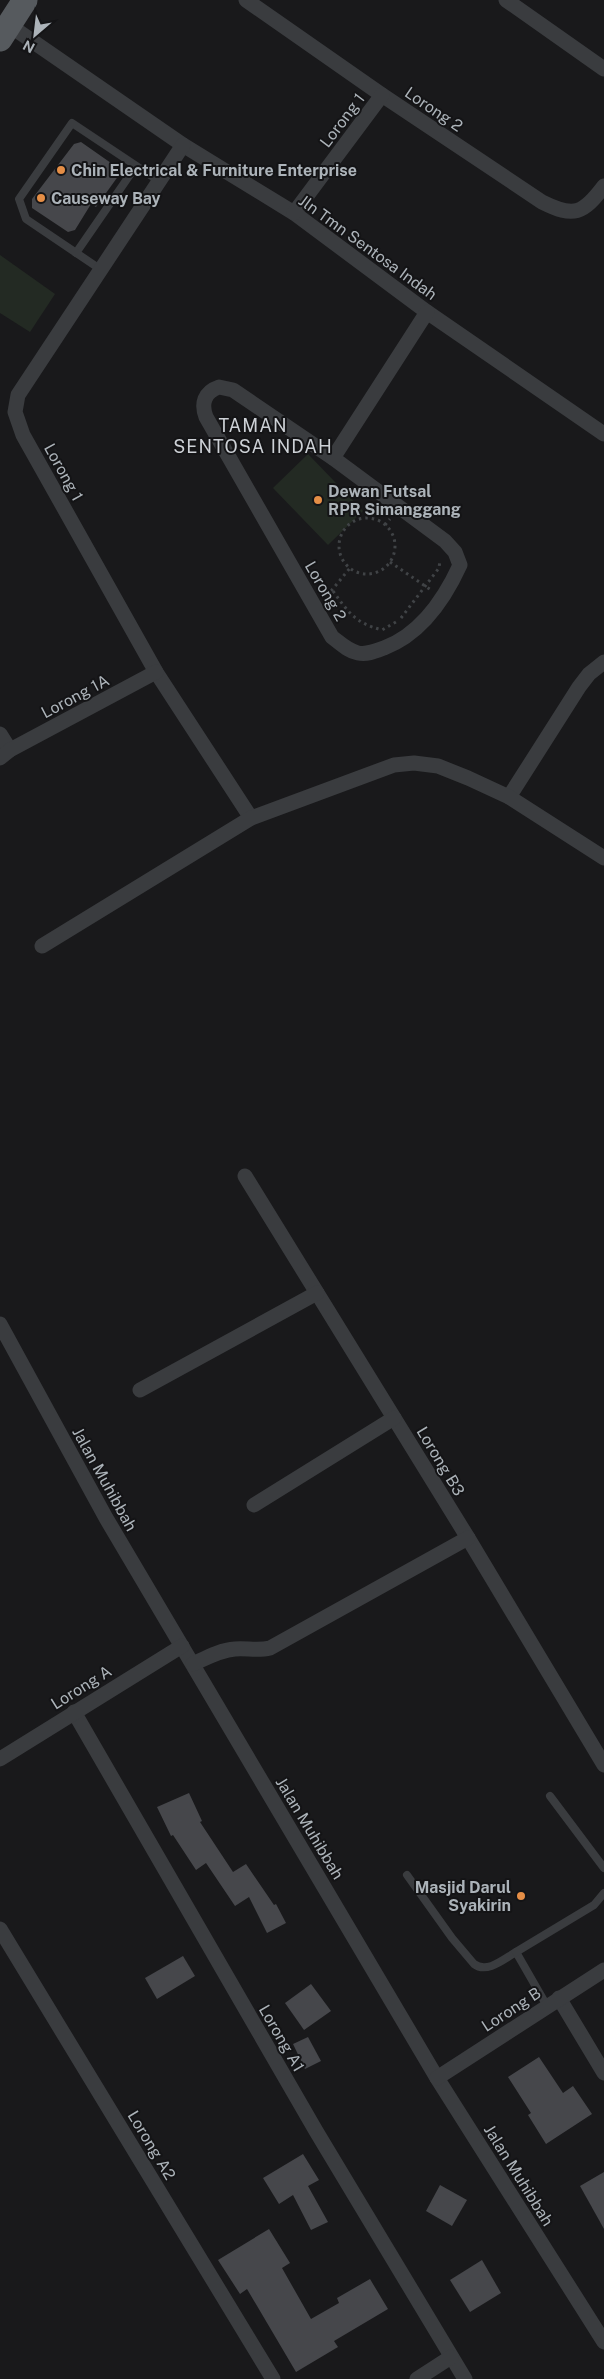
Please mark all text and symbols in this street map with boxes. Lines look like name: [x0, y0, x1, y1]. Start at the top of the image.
north arrow: [10, 10, 60, 60]
text: N: [20, 37, 37, 56]
street label: Lorong 2: [401, 83, 466, 136]
street label: Lorong 1: [316, 90, 369, 151]
place label: Chin Electrical & Furniture Enterprise: [71, 161, 357, 180]
marker: Chin Electrical & Furniture Enterprise: [55, 164, 67, 176]
place label: Causeway Bay: [51, 189, 161, 208]
street label: Jln Tmn Sentosa Indah: [295, 191, 440, 304]
marker: Causeway Bay: [35, 192, 47, 204]
district label: TAMAN SENTOSA INDAH: [173, 415, 333, 457]
street label: Lorong 1: [40, 440, 87, 504]
place label: Dewan Futsal RPR Simanggang: [328, 482, 461, 519]
marker: Dewan Futsal RPR Simanggang: [312, 494, 324, 506]
street label: Lorong 2: [301, 558, 350, 624]
street label: Lorong 1A: [38, 671, 112, 722]
street label: Lorong B3: [413, 1423, 469, 1499]
street label: Jalan Muhibbah: [68, 1424, 141, 1534]
street label: Lorong A: [48, 1661, 115, 1713]
street label: Jalan Muhibbah: [272, 1774, 348, 1883]
place label: Masjid Darul Syakirin: [415, 1878, 511, 1915]
marker: Masjid Darul Syakirin: [515, 1890, 527, 1902]
street label: Lorong B: [478, 1983, 545, 2036]
street label: Lorong A1: [255, 2001, 308, 2075]
street label: Lorong A2: [124, 2107, 180, 2183]
street label: Jalan Muhibbah: [480, 2121, 557, 2229]

